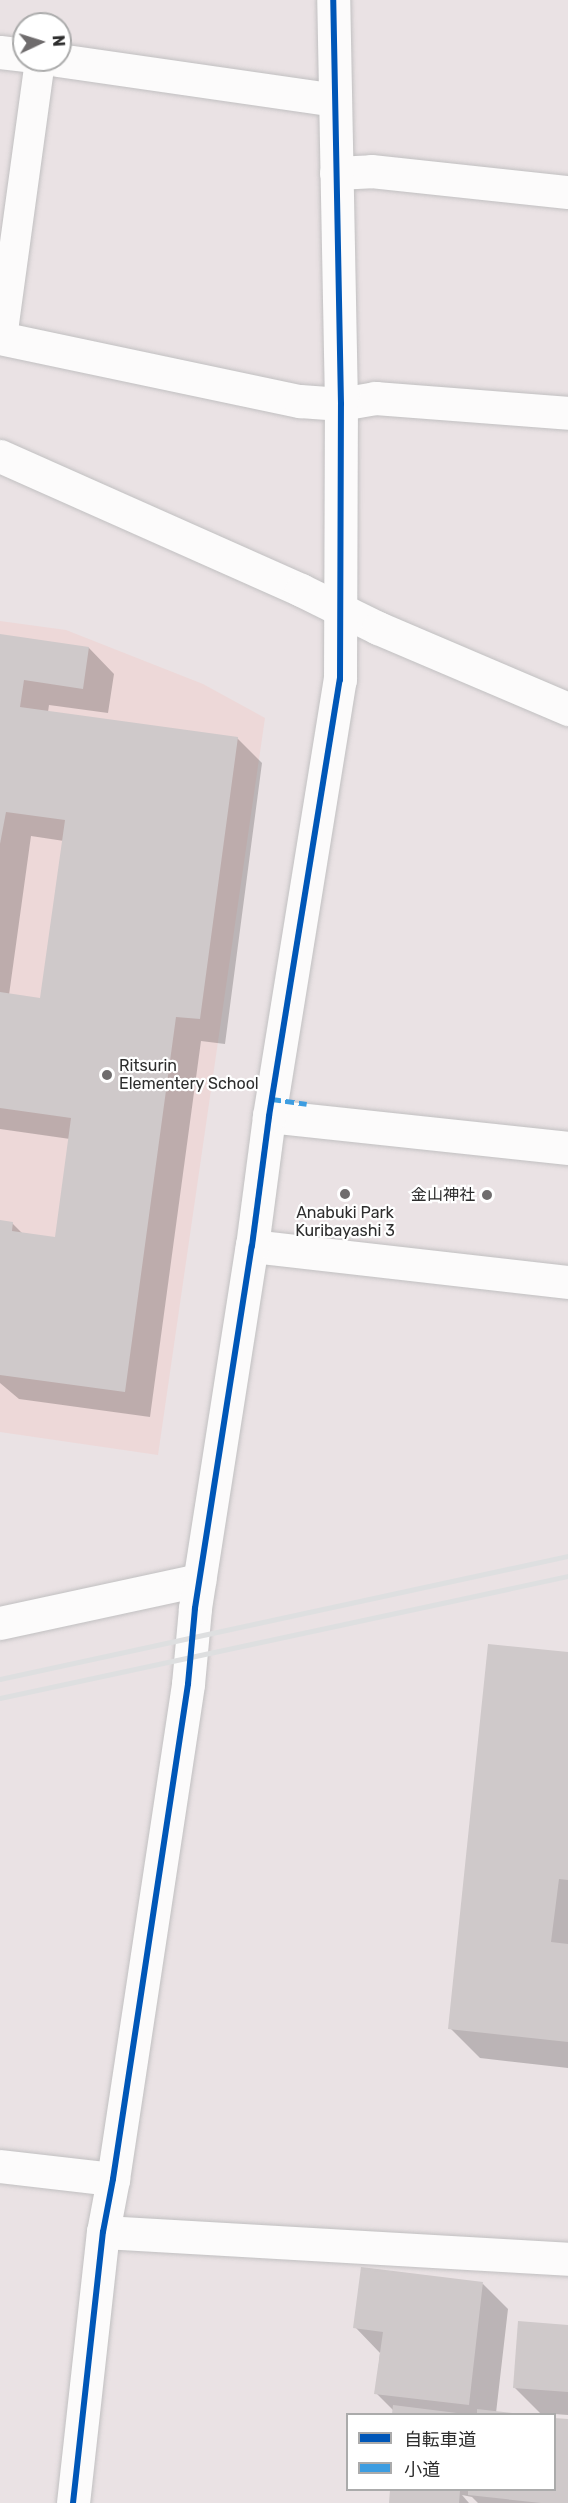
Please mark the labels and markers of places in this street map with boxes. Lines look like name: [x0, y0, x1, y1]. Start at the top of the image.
place label: Ritsurin Elementery School: [119, 1056, 259, 1094]
marker: Ritsurin Elementery School: [100, 1068, 114, 1082]
place label: 金山神社: [411, 1185, 475, 1205]
marker: Anabuki Park Kuribayashi 3: [338, 1187, 352, 1201]
marker: 金山神社: [480, 1188, 494, 1202]
place label: Anabuki Park Kuribayashi 3: [295, 1203, 395, 1241]

